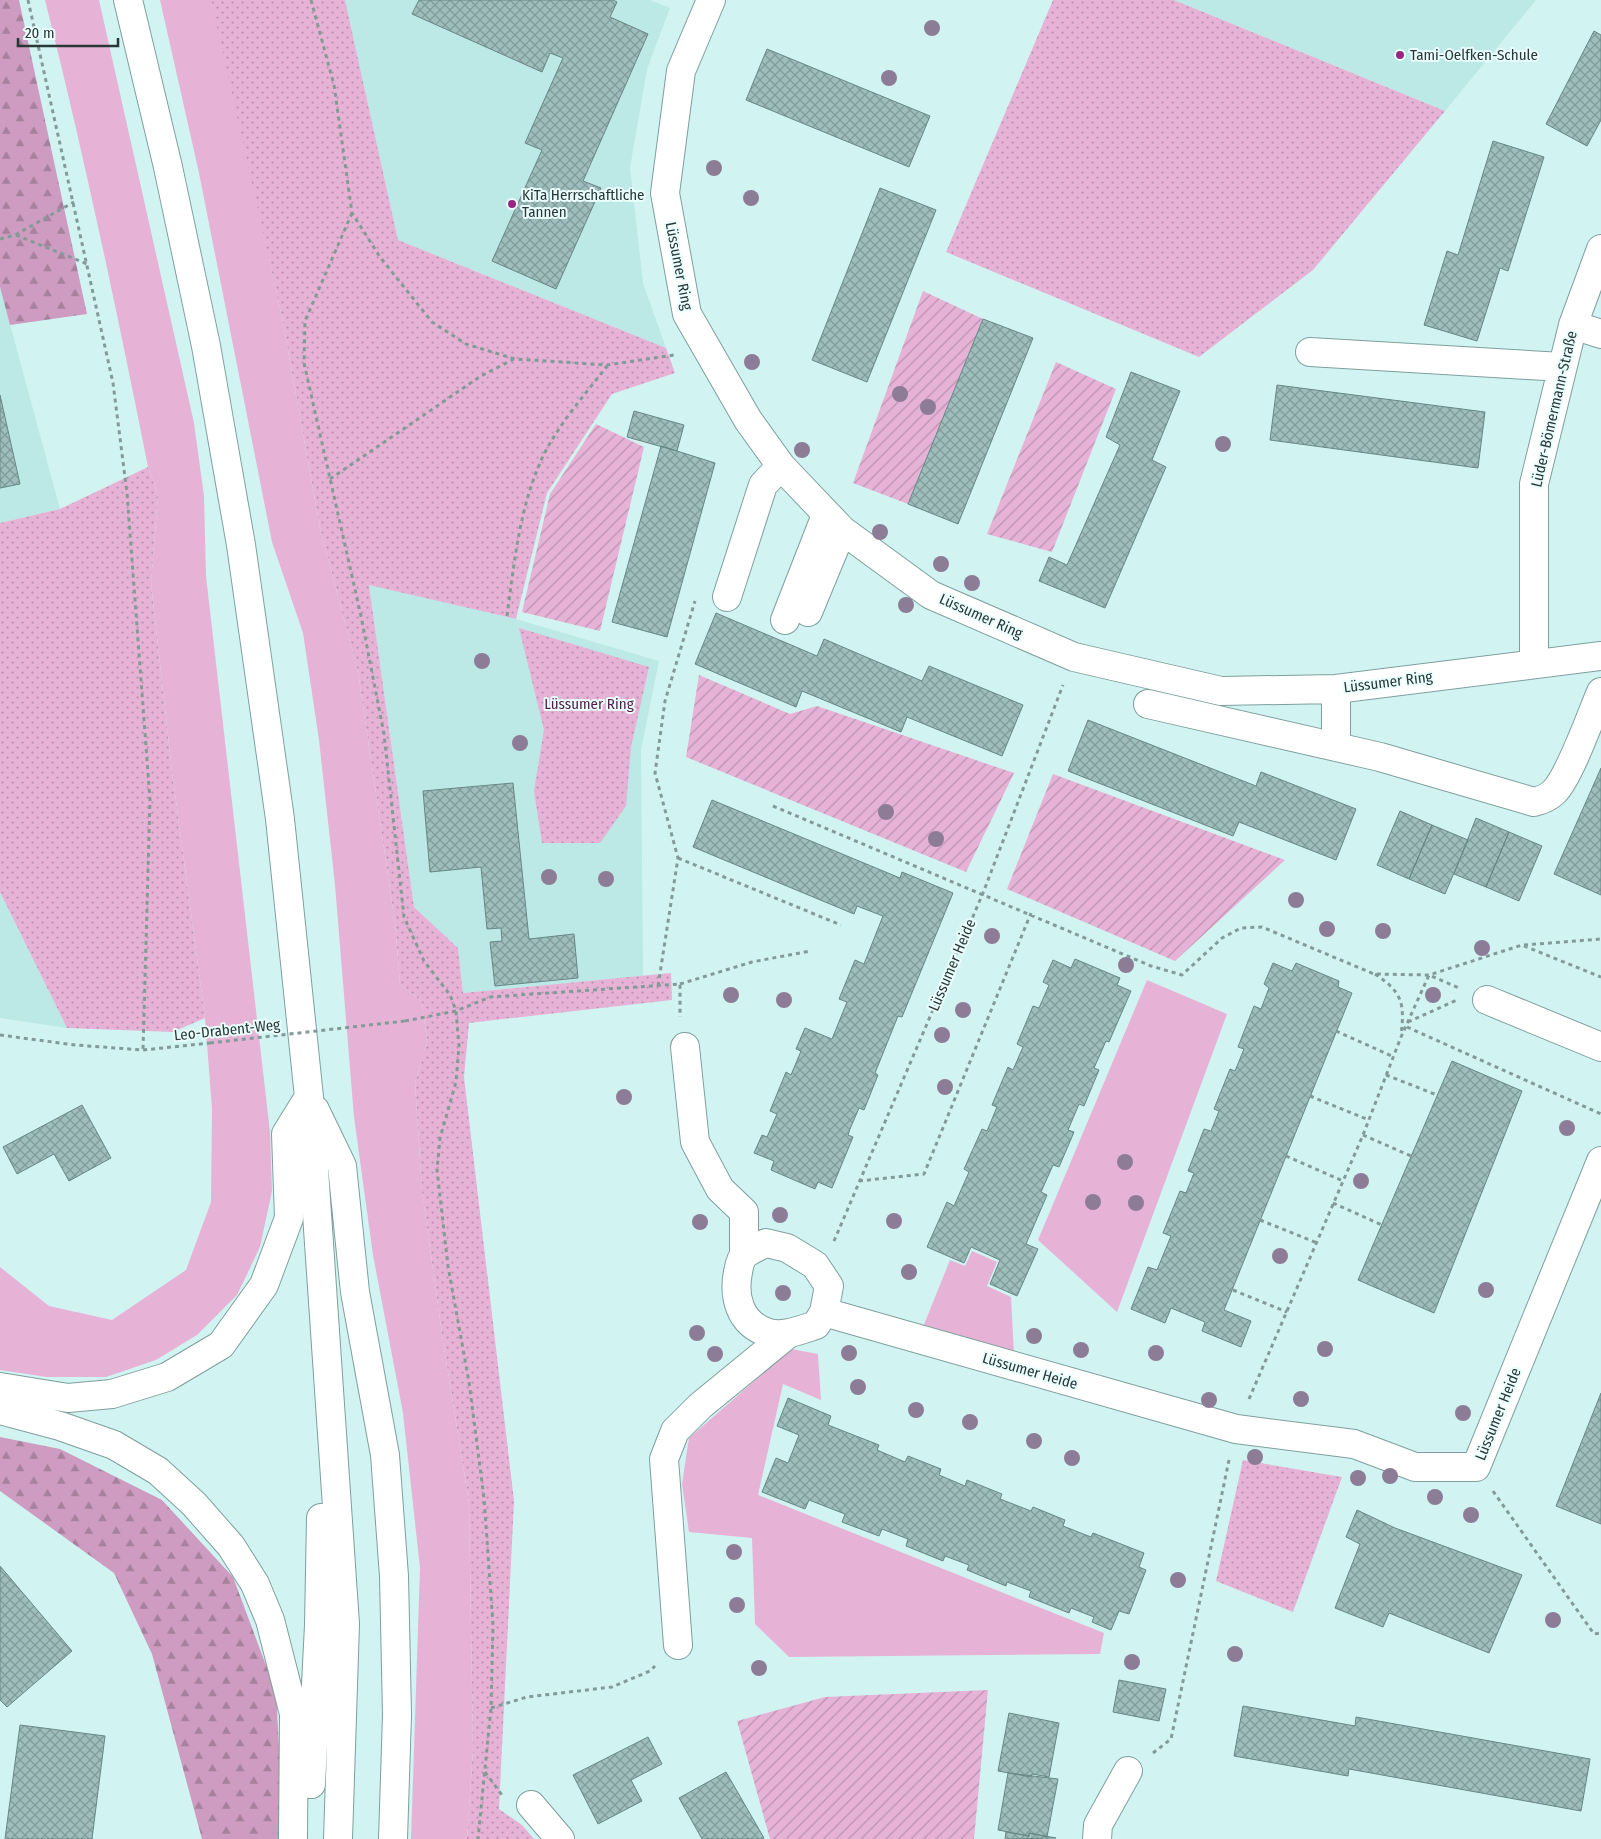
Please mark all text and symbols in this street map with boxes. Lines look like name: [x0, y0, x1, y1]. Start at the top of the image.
scale bar: [18, 15, 118, 47]
text: 20 m: [25, 24, 55, 42]
place label: Tami-Oelfken-Schule: [1410, 46, 1538, 64]
marker: Tami-Oelfken-Schule: [1394, 49, 1406, 61]
place label: KiTa Herrschaftliche Tannen: [522, 186, 644, 221]
marker: KiTa Herrschaftliche Tannen: [506, 198, 518, 210]
street label: Lüssumer Ring: [662, 220, 696, 312]
street label: Lüder-Bömermann-Straße: [1527, 329, 1581, 489]
street label: Lüssumer Ring: [937, 590, 1025, 642]
street label: Lüssumer Ring: [1343, 668, 1433, 696]
park label: Lüssumer Ring: [544, 695, 634, 713]
street label: Lüssumer Heide: [925, 916, 979, 1014]
street label: Leo-Drabent-Weg: [173, 1015, 281, 1045]
street label: Lüssumer Heide: [980, 1349, 1080, 1393]
street label: Lüssumer Heide: [1471, 1365, 1525, 1463]

